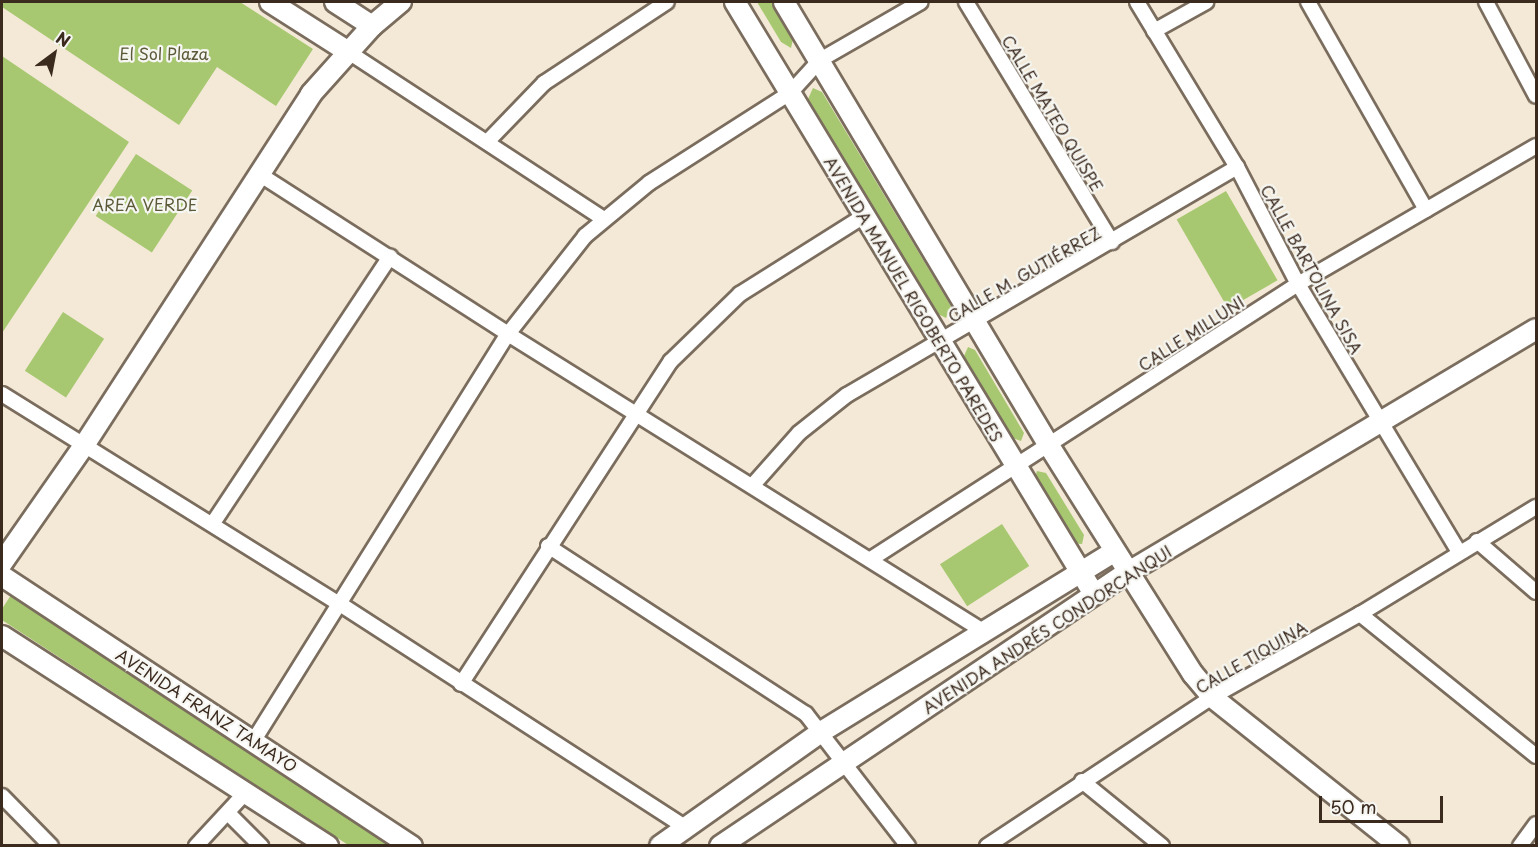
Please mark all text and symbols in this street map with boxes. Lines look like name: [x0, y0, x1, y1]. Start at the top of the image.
north arrow: [24, 24, 84, 84]
text: N: [52, 25, 75, 52]
street label: CALLE MATEO QUISPE: [998, 30, 1108, 196]
park label: El Sol Plaza: [119, 43, 209, 63]
street label: AVENIDA MANUEL RIGOBERTO PAREDES: [820, 151, 1008, 447]
street label: CALLE BARTOLINA SISA: [1257, 180, 1367, 358]
park label: AREA VERDE: [92, 194, 198, 214]
street label: CALLE M. GUTIÉRREZ: [943, 222, 1105, 326]
street label: CALLE MILLUNI: [1133, 291, 1249, 375]
street label: AVENIDA ANDRÉS CONDORCANQUI: [918, 541, 1176, 717]
street label: CALLE TIQUINA: [1191, 617, 1311, 697]
street label: AVENIDA FRANZ TAMAYO: [113, 644, 301, 776]
scale bar: [1322, 784, 1446, 822]
text: 50 m: [1330, 793, 1377, 820]

